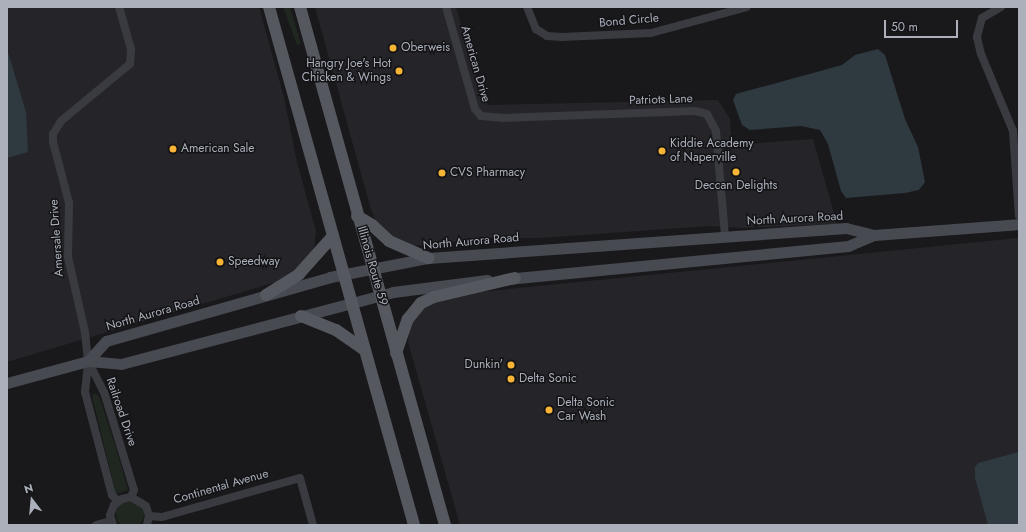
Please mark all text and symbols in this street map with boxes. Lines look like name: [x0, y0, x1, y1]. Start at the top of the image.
street label: Bond Circle: [599, 11, 659, 31]
scale bar: [886, 12, 960, 38]
text: 50 m: [891, 18, 918, 36]
street label: American Drive: [457, 24, 493, 104]
place label: Oberweis: [401, 41, 450, 55]
marker: Oberweis: [388, 43, 398, 53]
place label: Hangry Joe's Hot Chicken & Wings: [302, 57, 391, 85]
marker: Hangry Joe's Hot Chicken & Wings: [394, 66, 404, 76]
street label: Patriots Lane: [629, 92, 693, 108]
place label: Kiddie Academy of Naperville: [670, 137, 754, 165]
place label: American Sale: [181, 142, 254, 156]
marker: American Sale: [168, 144, 178, 154]
marker: Kiddie Academy of Naperville: [657, 146, 667, 156]
place label: CVS Pharmacy: [450, 166, 525, 180]
marker: Deccan Delights: [731, 167, 741, 177]
marker: CVS Pharmacy: [437, 168, 447, 178]
place label: Deccan Delights: [695, 179, 777, 193]
street label: Amersale Drive: [47, 199, 67, 277]
street label: North Aurora Road: [746, 209, 844, 229]
street label: Illinois Route 59: [354, 225, 390, 307]
street label: North Aurora Road: [422, 231, 520, 253]
place label: Speedway: [228, 255, 280, 269]
marker: Speedway: [215, 257, 225, 267]
street label: North Aurora Road: [105, 294, 201, 334]
place label: Dunkin': [464, 358, 503, 372]
marker: Dunkin': [506, 360, 516, 370]
place label: Delta Sonic: [519, 372, 577, 386]
marker: Delta Sonic: [506, 374, 516, 384]
street label: Railroad Drive: [103, 376, 139, 448]
place label: Delta Sonic Car Wash: [557, 396, 615, 424]
marker: Delta Sonic Car Wash: [544, 405, 554, 415]
street label: Continental Avenue: [172, 467, 270, 507]
north arrow: [12, 480, 52, 520]
text: N: [22, 480, 35, 497]

